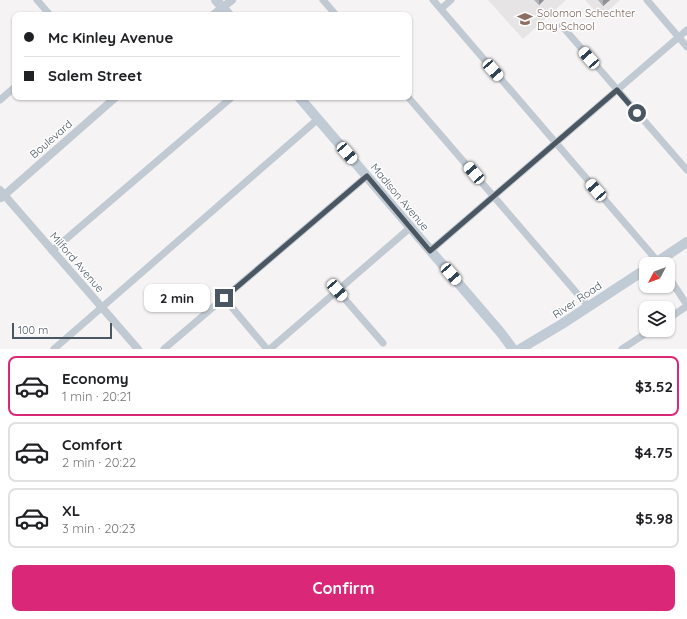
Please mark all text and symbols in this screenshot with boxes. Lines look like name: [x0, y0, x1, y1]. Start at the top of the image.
place label: Solomon Schechter Day School: [537, 6, 636, 33]
school or university icon: Solomon Schechter Day School: [516, 10, 534, 28]
text: Mc Kinley Avenue: [48, 28, 173, 47]
car: [577, 45, 601, 71]
car: [481, 57, 505, 83]
text: Salem Street: [48, 66, 142, 85]
route start: [628, 104, 646, 122]
street label: Boulevard: [27, 117, 75, 161]
car: [335, 140, 359, 166]
street label: Madison Avenue: [368, 160, 432, 234]
car: [462, 160, 486, 186]
car: [584, 177, 608, 203]
street label: Milford Avenue: [47, 229, 107, 295]
north arrow: [639, 257, 675, 293]
map controls: [639, 257, 675, 337]
car: [439, 261, 463, 287]
car: [325, 277, 349, 303]
street label: River Road: [550, 278, 604, 322]
callout: 2 min: [144, 284, 210, 312]
route end: [215, 289, 233, 307]
text: 2 min: [160, 290, 194, 306]
button: layers: [639, 301, 675, 337]
scale bar: [12, 321, 112, 340]
text: 100 m: [18, 323, 48, 337]
icon: car: [14, 368, 50, 404]
text: Economy: [62, 369, 129, 388]
text: $3.52: [635, 377, 673, 396]
text: 1 min · 20:21: [62, 388, 132, 404]
icon: car: [14, 434, 50, 470]
text: Comfort: [62, 435, 123, 454]
text: $4.75: [635, 443, 673, 462]
text: 2 min · 20:22: [62, 454, 136, 470]
icon: car: [14, 500, 50, 536]
text: XL: [62, 501, 80, 520]
text: $5.98: [636, 509, 673, 528]
text: 3 min · 20:23: [62, 520, 136, 536]
button: Confirm: [12, 565, 675, 611]

